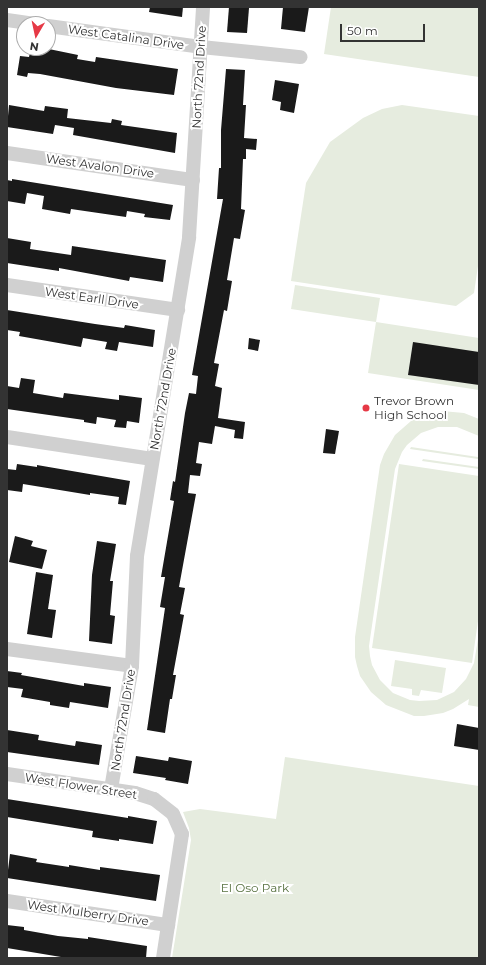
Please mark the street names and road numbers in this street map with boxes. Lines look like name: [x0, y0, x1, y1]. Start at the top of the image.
street label: West Catalina Drive: [67, 22, 185, 52]
street label: North 72nd Drive: [189, 25, 209, 129]
street label: West Avalon Drive: [45, 151, 155, 181]
street label: West Earll Drive: [44, 284, 140, 312]
street label: North 72nd Drive: [147, 347, 179, 451]
street label: North 72nd Drive: [108, 668, 138, 772]
street label: West Flower Street: [24, 770, 138, 802]
street label: West Mulberry Drive: [26, 897, 150, 929]

